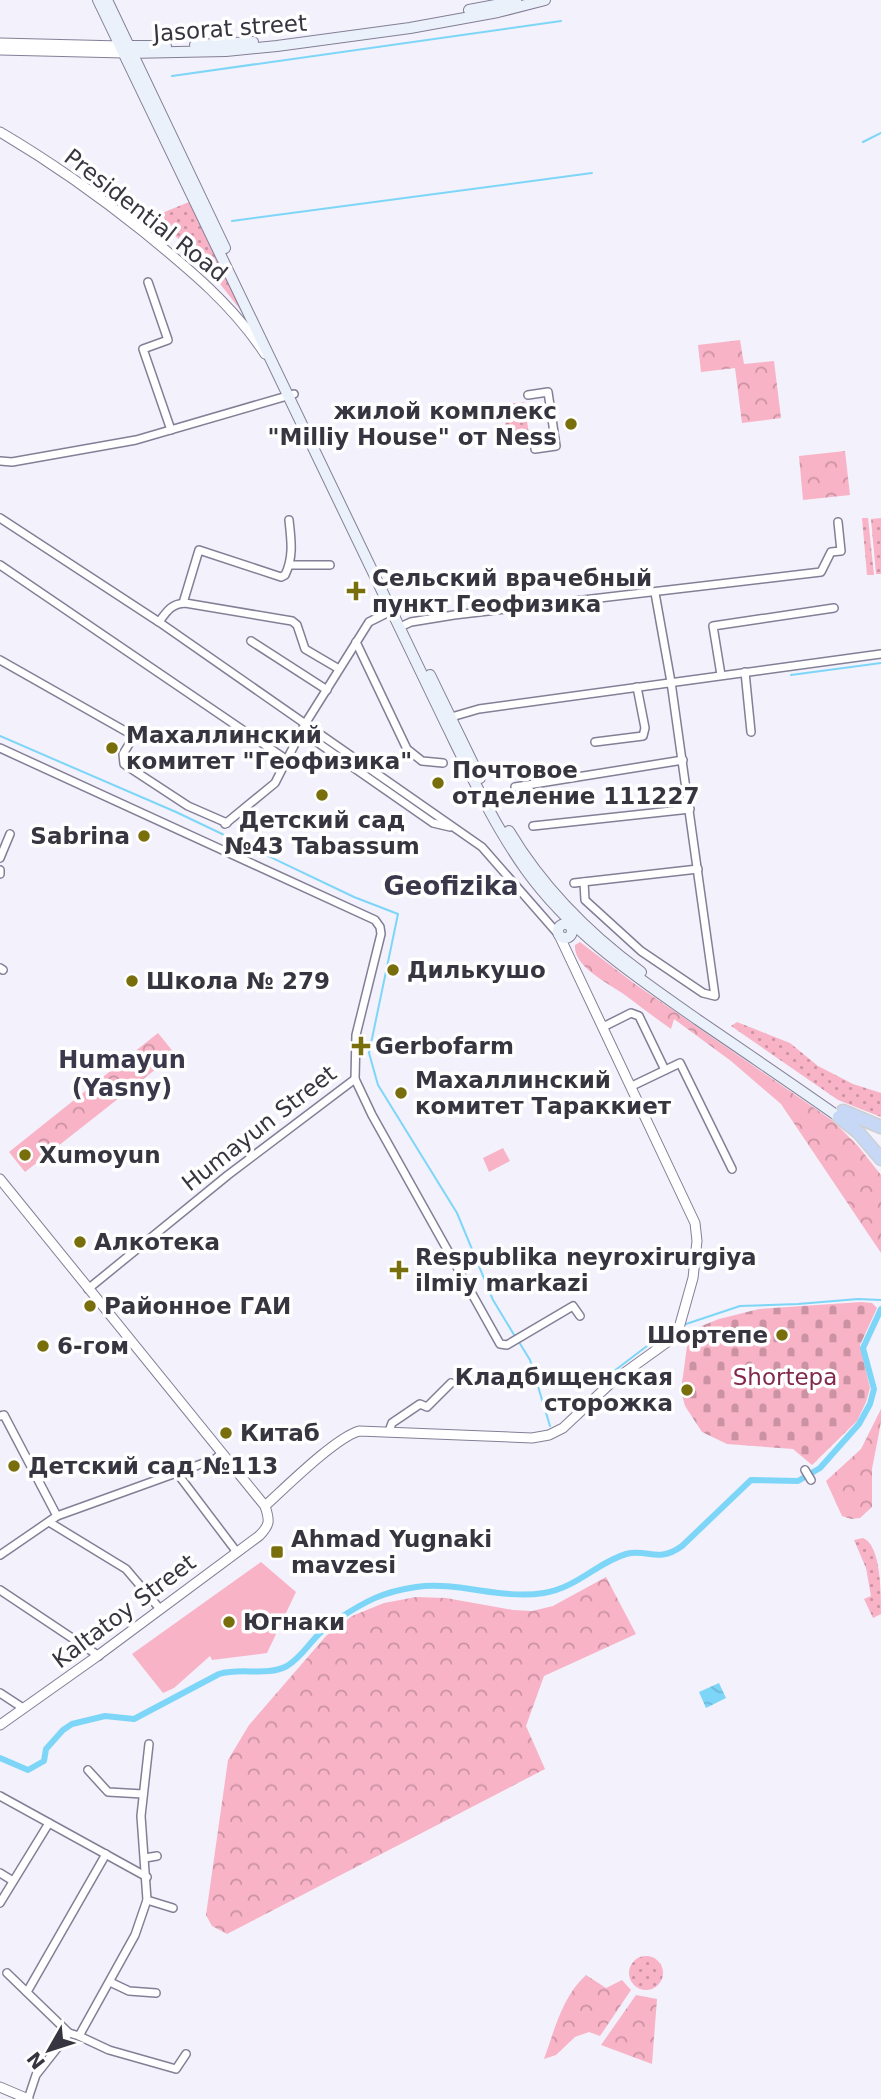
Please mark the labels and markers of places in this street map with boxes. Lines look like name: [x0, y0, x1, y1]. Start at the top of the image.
place label: жилой комплекс "Milliy House" от Ness: [268, 398, 557, 450]
marker: жилой комплекс "Milliy House" от Ness: [563, 416, 579, 432]
place label: Сельский врачебный пункт Геофизика: [372, 565, 652, 617]
marker: Сельский врачебный пункт Геофизика: [346, 581, 366, 601]
place label: Махаллинский комитет "Геофизика": [126, 722, 412, 774]
marker: Махаллинский комитет "Геофизика": [104, 740, 120, 756]
place label: Почтовое отделение 111227: [452, 757, 699, 809]
marker: Почтовое отделение 111227: [430, 775, 446, 791]
marker: Детский сад №43 Tabassum: [314, 787, 330, 803]
place label: Детский сад №43 Tabassum: [224, 807, 420, 859]
place label: Sabrina: [30, 823, 130, 849]
marker: Sabrina: [136, 828, 152, 844]
place label: Дилькушо: [407, 957, 546, 983]
marker: Дилькушо: [385, 962, 401, 978]
place label: Школа № 279: [146, 968, 330, 994]
marker: Школа № 279: [124, 973, 140, 989]
place label: Gerbofarm: [375, 1033, 514, 1059]
marker: Gerbofarm: [353, 1038, 369, 1054]
place label: Махаллинский комитет Тараккиет: [415, 1067, 672, 1119]
marker: Махаллинский комитет Тараккиет: [393, 1085, 409, 1101]
place label: Xumoyun: [39, 1142, 161, 1168]
marker: Xumoyun: [17, 1147, 33, 1163]
place label: Алкотека: [94, 1229, 220, 1255]
marker: Алкотека: [72, 1234, 88, 1250]
place label: Respublika neyroxirurgiya ilmiy markazi: [415, 1244, 757, 1296]
marker: Respublika neyroxirurgiya ilmiy markazi: [389, 1260, 409, 1280]
place label: Районное ГАИ: [104, 1293, 291, 1319]
marker: Районное ГАИ: [82, 1298, 98, 1314]
place label: Шортепе: [647, 1322, 768, 1348]
marker: Шортепе: [774, 1327, 790, 1343]
place label: 6-гом: [57, 1333, 129, 1359]
marker: 6-гом: [35, 1338, 51, 1354]
place label: Кладбищенская сторожка: [455, 1364, 673, 1416]
marker: Кладбищенская сторожка: [679, 1382, 695, 1398]
place label: Китаб: [240, 1420, 320, 1446]
marker: Китаб: [218, 1425, 234, 1441]
place label: Детский сад №113: [28, 1453, 278, 1479]
marker: Детский сад №113: [6, 1458, 22, 1474]
place label: Ahmad Yugnaki mavzesi: [291, 1526, 492, 1578]
marker: Ahmad Yugnaki mavzesi: [269, 1544, 285, 1560]
place label: Югнаки: [243, 1609, 345, 1635]
marker: Югнаки: [221, 1614, 237, 1630]

